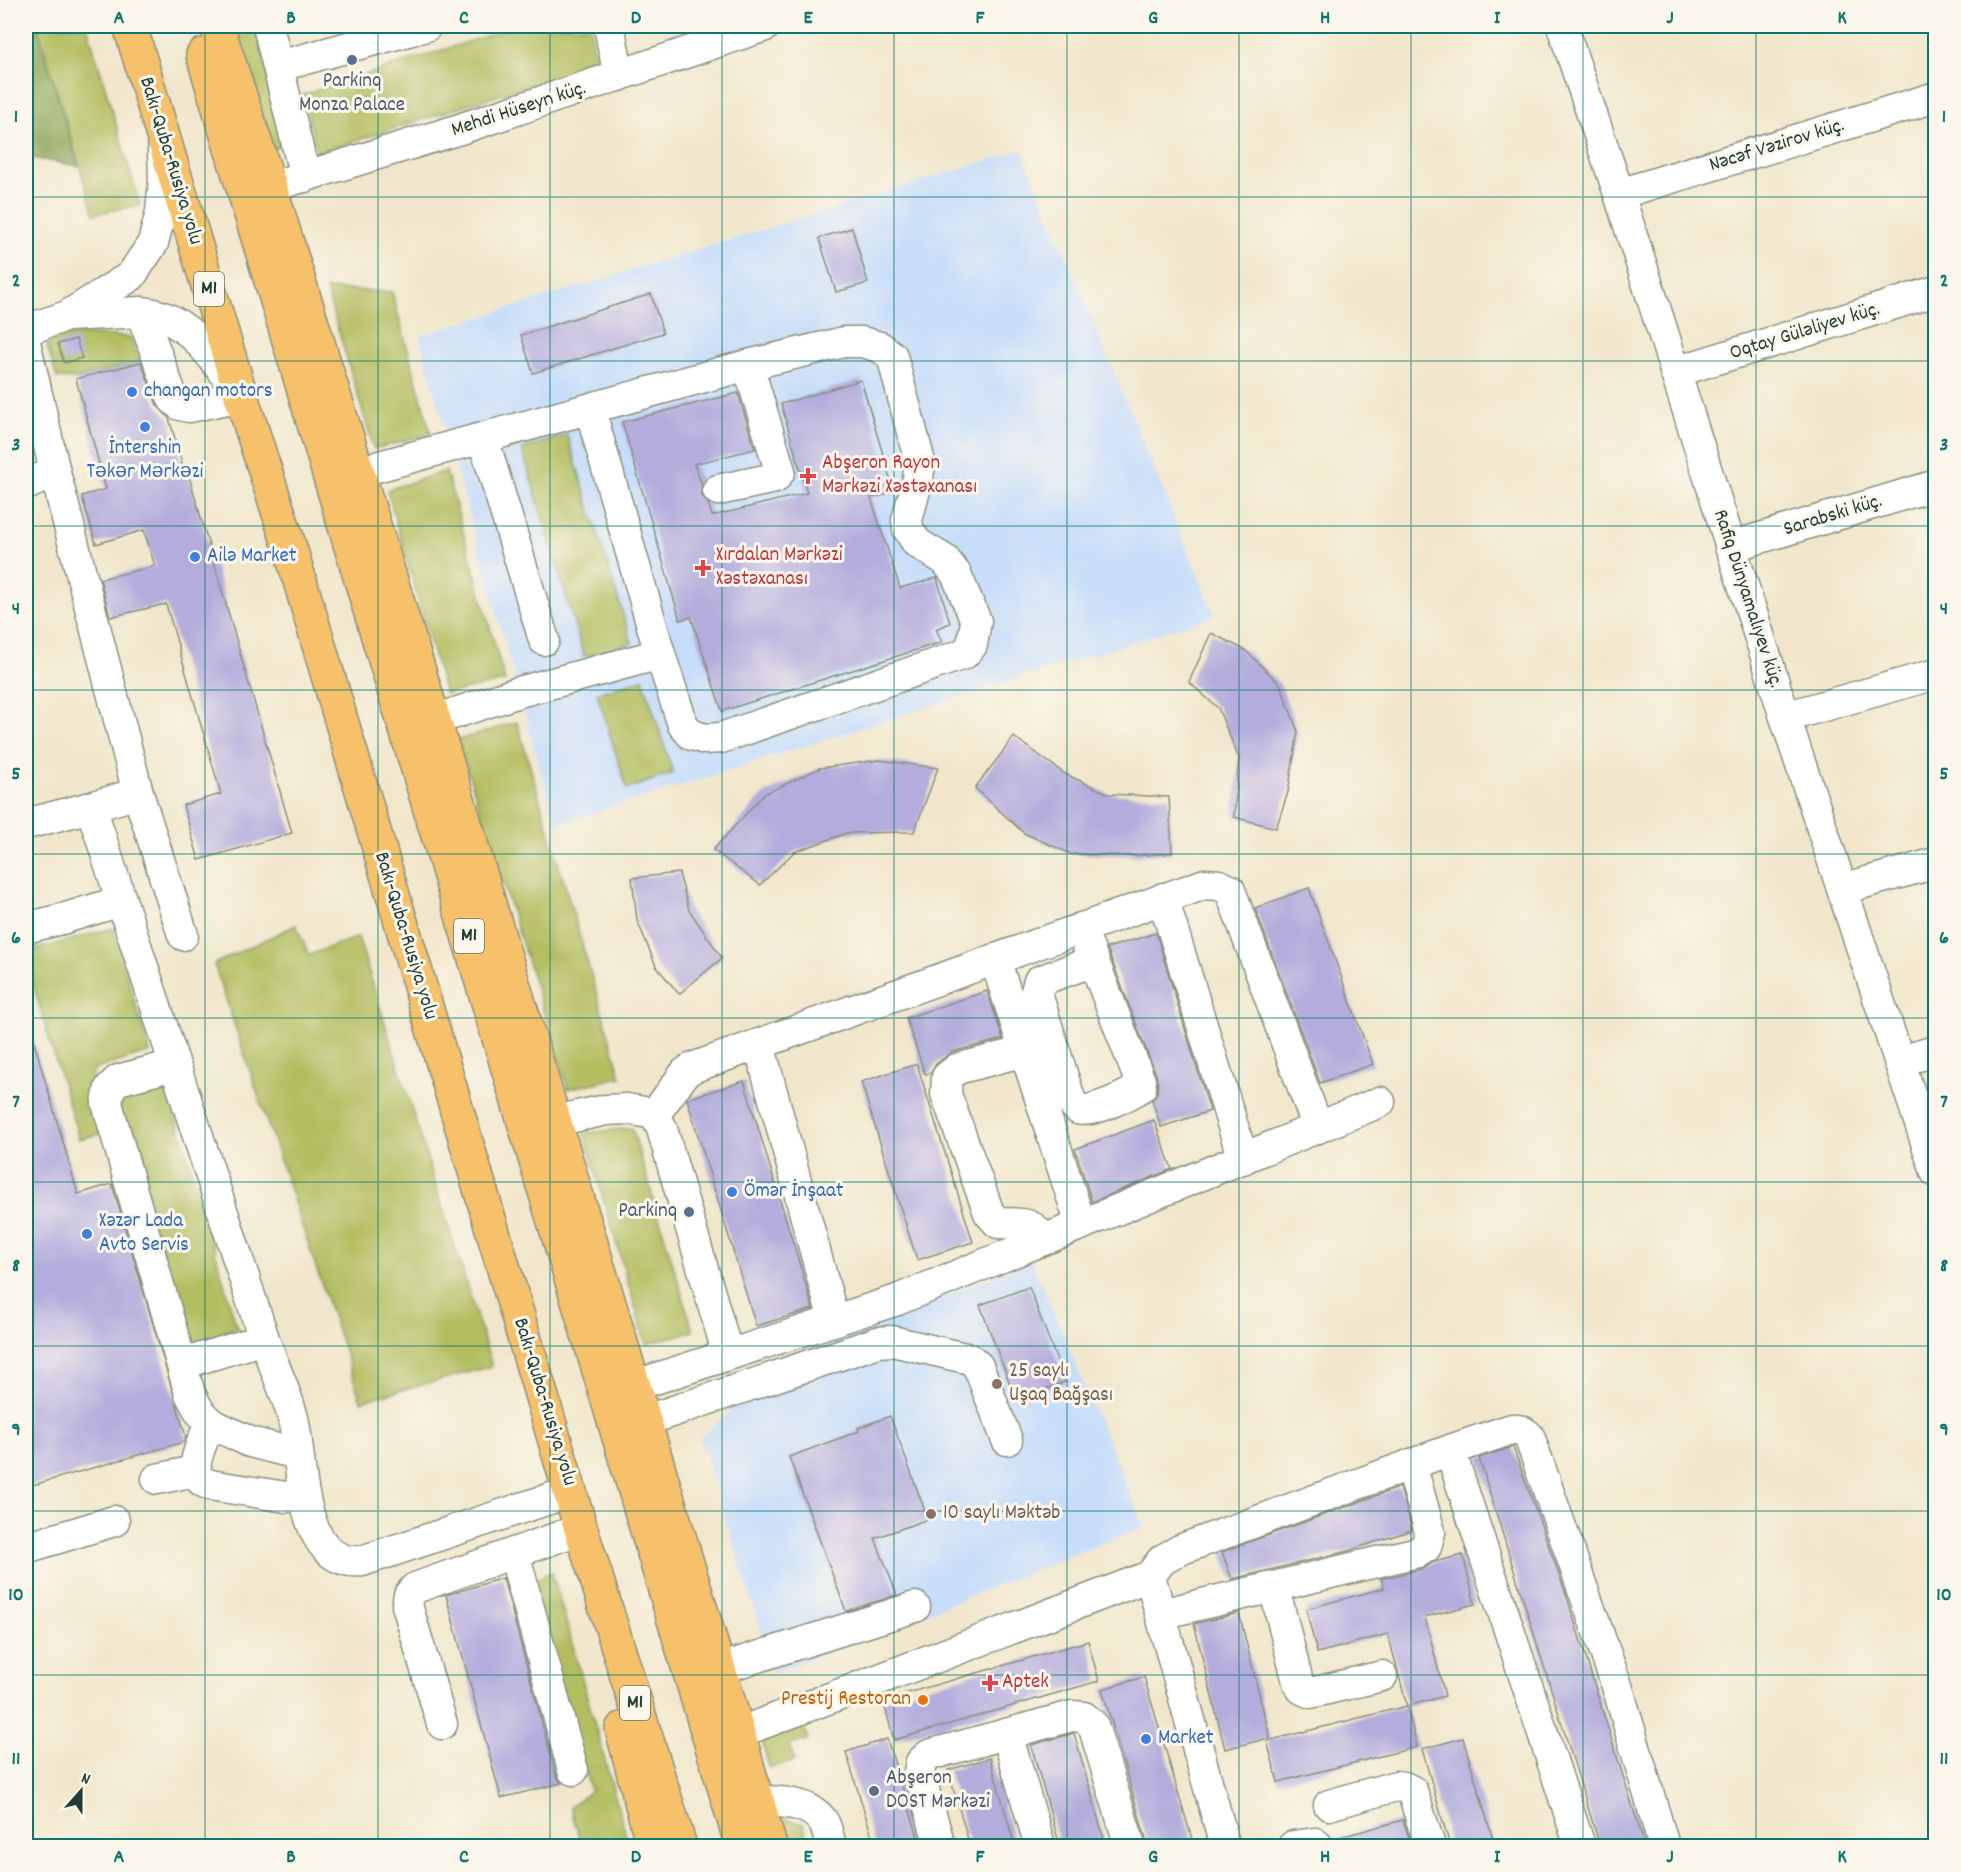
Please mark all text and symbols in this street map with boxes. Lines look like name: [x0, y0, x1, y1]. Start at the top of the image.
text: A: [114, 5, 125, 33]
text: B: [286, 5, 296, 33]
text: C: [459, 5, 469, 33]
text: D: [631, 5, 642, 33]
text: E: [803, 5, 813, 33]
text: F: [976, 5, 986, 33]
text: G: [1148, 5, 1158, 33]
text: H: [1320, 5, 1330, 33]
text: I: [1494, 5, 1501, 33]
text: J: [1666, 5, 1674, 33]
text: K: [1837, 5, 1847, 33]
marker: Parkinq Monza Palace: [345, 53, 359, 67]
place label: Parkinq Monza Palace: [299, 67, 405, 121]
street label: Bakı-Quba-Rusiya yolu: [130, 73, 210, 249]
street label: Mehdi Hüseyn küç.: [448, 74, 590, 146]
text: 1: [14, 104, 18, 132]
text: 1: [1942, 104, 1946, 132]
street label: Nəcəf Vəzirov küç.: [1706, 111, 1848, 181]
text: 2: [12, 268, 20, 296]
text: 2: [1940, 268, 1948, 296]
road number: M1: [194, 272, 224, 306]
street label: Oqtay Güləliyev küç.: [1726, 295, 1884, 369]
place label: changan motors: [144, 377, 273, 407]
marker: changan motors: [125, 385, 139, 399]
marker: İntershin Tәkәr Mәrkәzi: [138, 420, 152, 434]
text: 3: [12, 432, 20, 460]
text: 3: [1940, 432, 1948, 460]
place label: İntershin Tәkәr Mәrkәzi: [87, 434, 204, 488]
place label: Abşeron Rayon Mərkəzi Xəstəxanası: [822, 449, 977, 503]
marker: Abşeron Rayon Mərkəzi Xəstəxanası: [799, 467, 817, 485]
street label: Sarabski küç.: [1780, 487, 1886, 545]
street label: Rafiq Dünyamalıyev küç.: [1704, 506, 1790, 692]
place label: Xırdalan Mərkəzi Xəstəxanası: [716, 541, 843, 595]
place label: Ailə Market: [207, 542, 297, 572]
marker: Ailə Market: [188, 550, 202, 564]
marker: Xırdalan Mərkəzi Xəstəxanası: [694, 559, 712, 577]
text: 4: [12, 596, 20, 624]
text: 4: [1940, 596, 1948, 624]
text: 5: [11, 761, 21, 789]
text: 5: [1939, 761, 1949, 789]
street label: Bakı-Quba-Rusiya yolu: [365, 848, 445, 1024]
road number: M1: [454, 919, 484, 953]
text: 6: [11, 925, 21, 953]
text: 6: [1939, 925, 1949, 953]
text: 7: [12, 1089, 20, 1117]
text: 7: [1940, 1089, 1948, 1117]
place label: Ömər İnşaat: [744, 1177, 844, 1207]
marker: Ömər İnşaat: [725, 1185, 739, 1199]
place label: Parkinq: [618, 1197, 677, 1227]
marker: Parkinq: [682, 1205, 696, 1219]
place label: Xəzər Lada Avto Servis: [99, 1207, 189, 1261]
marker: Xəzər Lada Avto Servis: [80, 1227, 94, 1241]
text: 8: [12, 1253, 20, 1281]
text: 8: [1940, 1253, 1948, 1281]
street label: Bakı-Quba-Rusiya yolu: [504, 1314, 584, 1490]
place label: 25 saylı Uşaq Bağşası: [1009, 1357, 1113, 1411]
marker: 25 saylı Uşaq Bağşası: [990, 1377, 1004, 1391]
text: 9: [11, 1417, 21, 1445]
text: 9: [1939, 1417, 1949, 1445]
place label: 10 saylı Məktəb: [943, 1499, 1060, 1529]
marker: 10 saylı Məktəb: [924, 1507, 938, 1521]
text: 10: [8, 1582, 24, 1610]
text: 10: [1936, 1582, 1952, 1610]
place label: Aptek: [1002, 1668, 1049, 1698]
marker: Aptek: [983, 1676, 997, 1690]
place label: Prestij Restoran: [781, 1685, 911, 1715]
road number: M1: [620, 1686, 650, 1720]
marker: Prestij Restoran: [916, 1693, 930, 1707]
place label: Market: [1158, 1724, 1214, 1754]
marker: Market: [1139, 1732, 1153, 1746]
text: 11: [12, 1746, 20, 1774]
text: 11: [1940, 1746, 1948, 1774]
north arrow: [51, 1761, 111, 1821]
place label: Abşeron DOST Mərkəzi: [886, 1764, 990, 1818]
text: N: [78, 1767, 93, 1792]
marker: Abşeron DOST Mərkəzi: [867, 1784, 881, 1798]
text: A: [114, 1844, 125, 1872]
text: B: [286, 1844, 296, 1872]
text: C: [459, 1844, 469, 1872]
text: D: [631, 1844, 642, 1872]
text: E: [803, 1844, 813, 1872]
text: F: [976, 1844, 986, 1872]
text: G: [1148, 1844, 1158, 1872]
text: H: [1320, 1844, 1330, 1872]
text: I: [1494, 1844, 1501, 1872]
text: J: [1666, 1844, 1674, 1872]
text: K: [1837, 1844, 1847, 1872]

